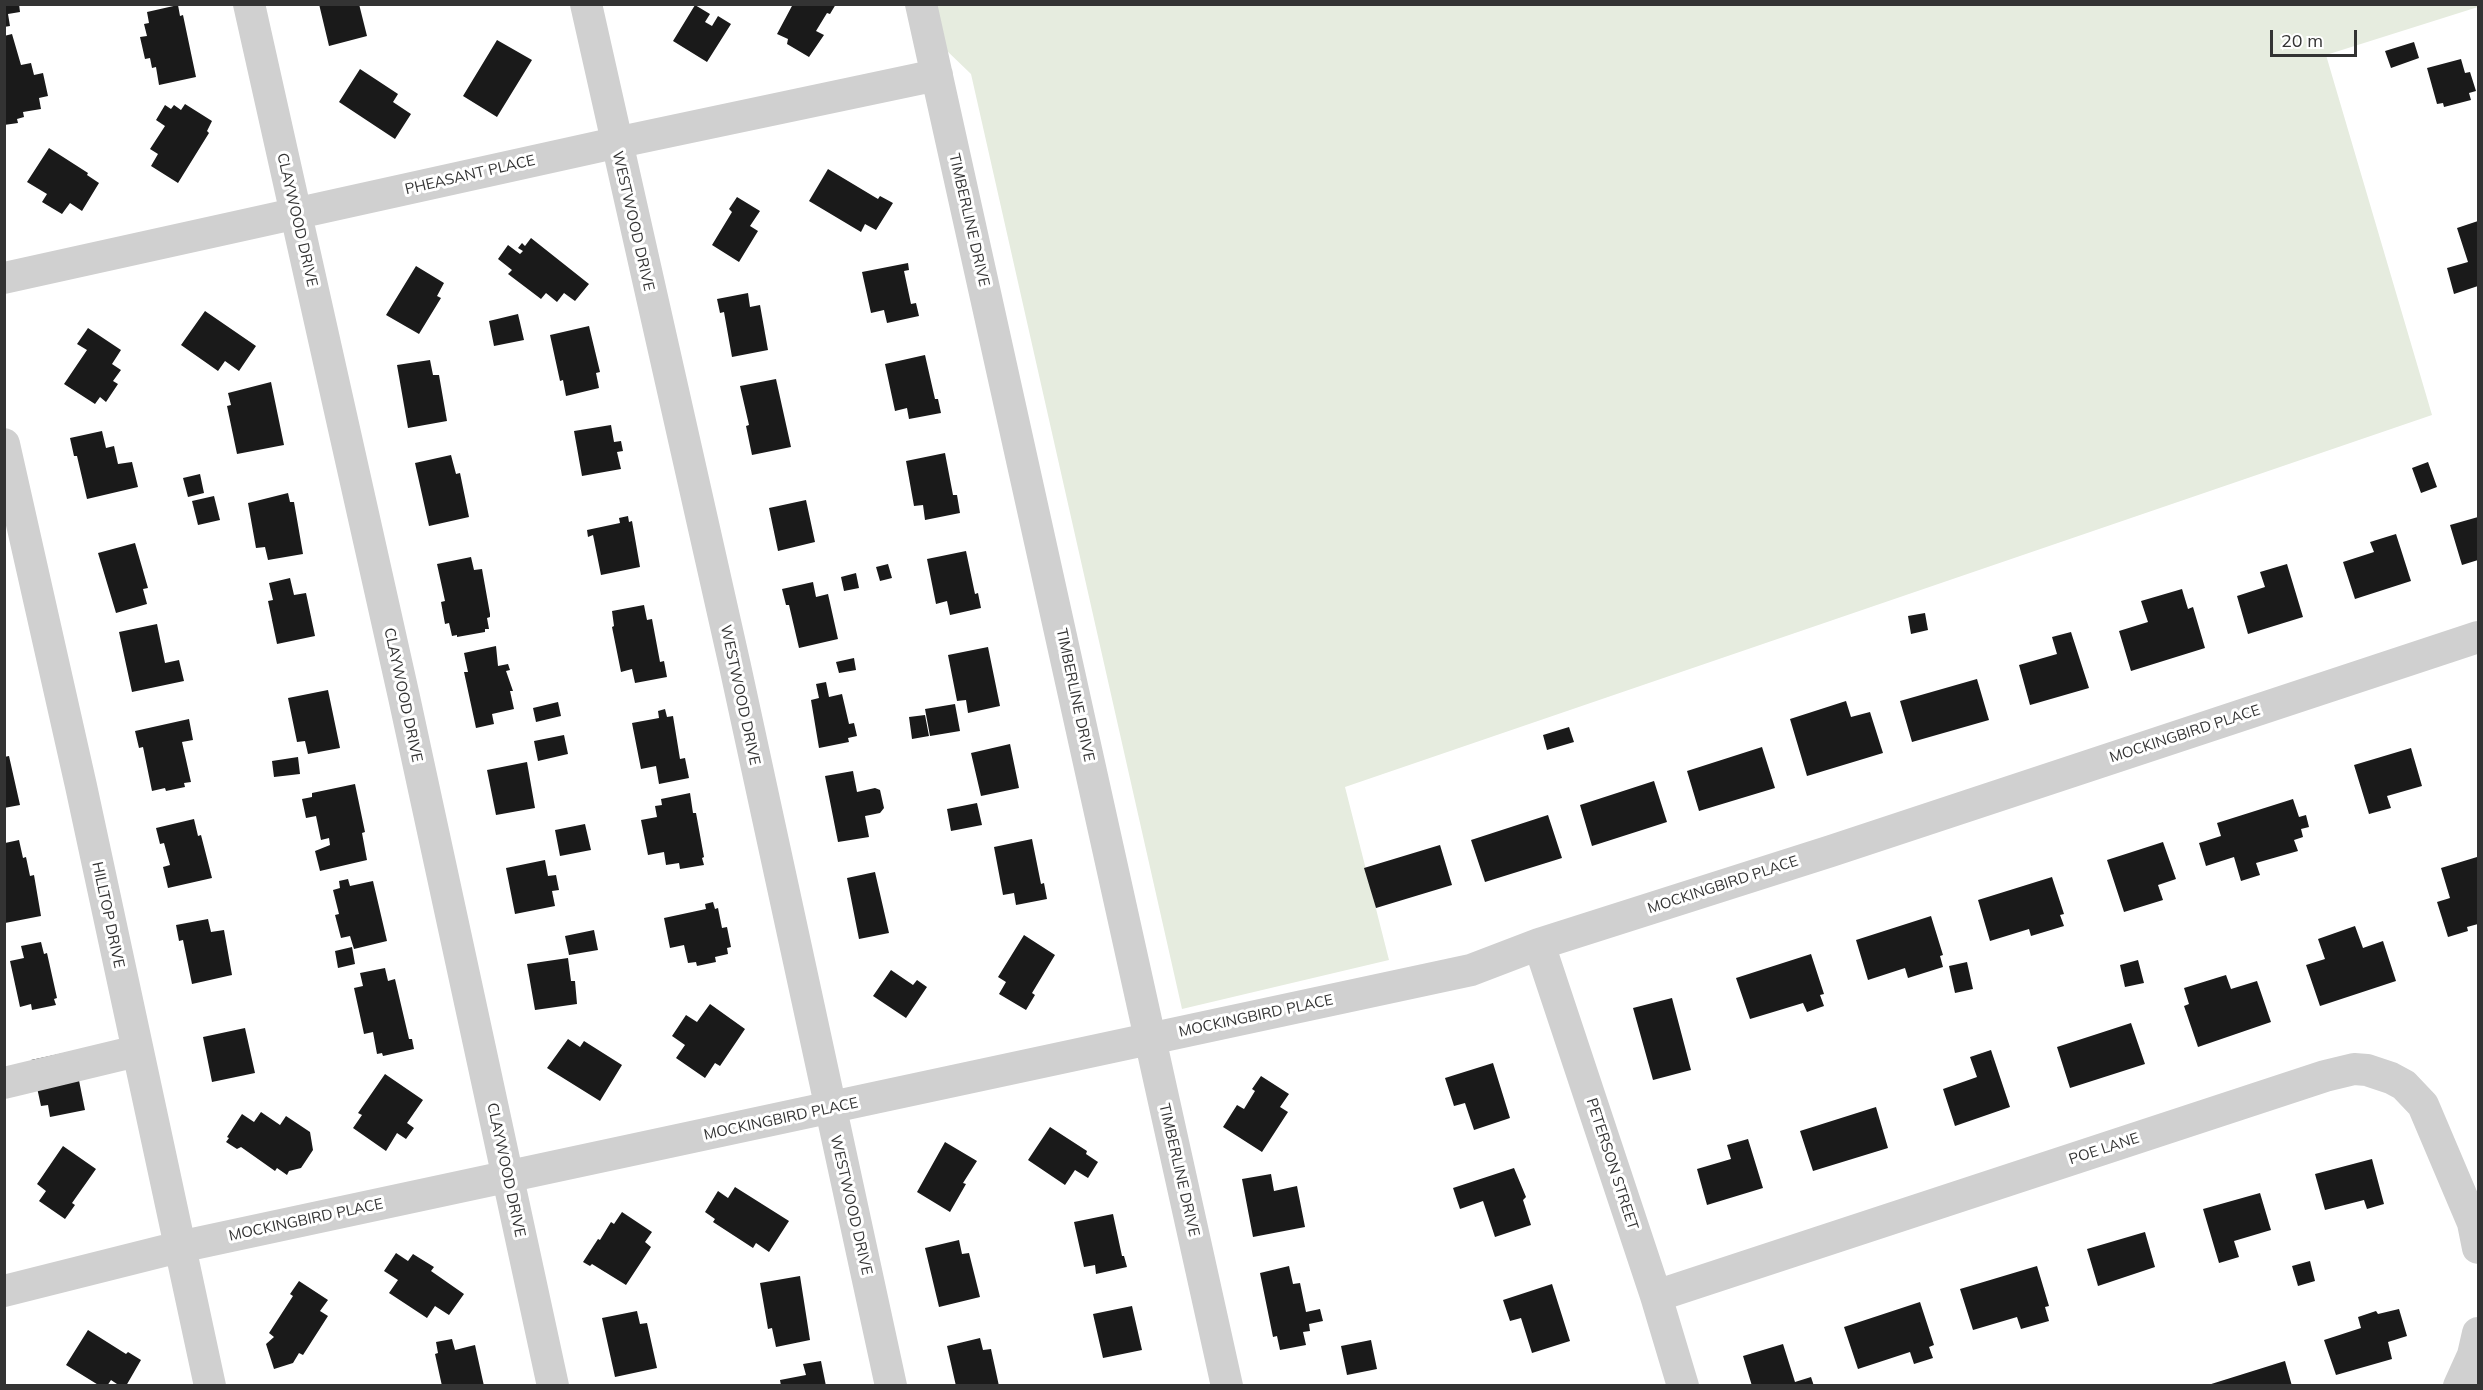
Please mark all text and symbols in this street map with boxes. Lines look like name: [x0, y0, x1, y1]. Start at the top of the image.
scale bar: [2273, 18, 2360, 56]
text: 20 m: [2281, 29, 2323, 52]
street label: WESTWOOD DRIVE: [608, 149, 658, 293]
street label: CLAYWOOD DRIVE: [273, 151, 321, 289]
street label: PHEASANT PLACE: [403, 151, 537, 199]
street label: TIMBERLINE DRIVE: [945, 152, 993, 288]
street label: WESTWOOD DRIVE: [716, 623, 764, 767]
street label: CLAYWOOD DRIVE: [380, 626, 426, 764]
street label: TIMBERLINE DRIVE: [1052, 627, 1098, 763]
street label: MOCKINGBIRD PLACE: [2107, 701, 2263, 767]
street label: MOCKINGBIRD PLACE: [1645, 852, 1801, 918]
street label: HILLTOP DRIVE: [88, 860, 128, 970]
street label: MOCKINGBIRD PLACE: [1177, 991, 1335, 1041]
street label: MOCKINGBIRD PLACE: [702, 1094, 860, 1144]
street label: PETERSON STREET: [1582, 1096, 1642, 1232]
street label: CLAYWOOD DRIVE: [483, 1101, 529, 1239]
street label: TIMBERLINE DRIVE: [1155, 1102, 1203, 1238]
street label: POE LANE: [2067, 1129, 2141, 1169]
street label: WESTWOOD DRIVE: [826, 1133, 876, 1277]
street label: MOCKINGBIRD PLACE: [227, 1195, 385, 1245]

